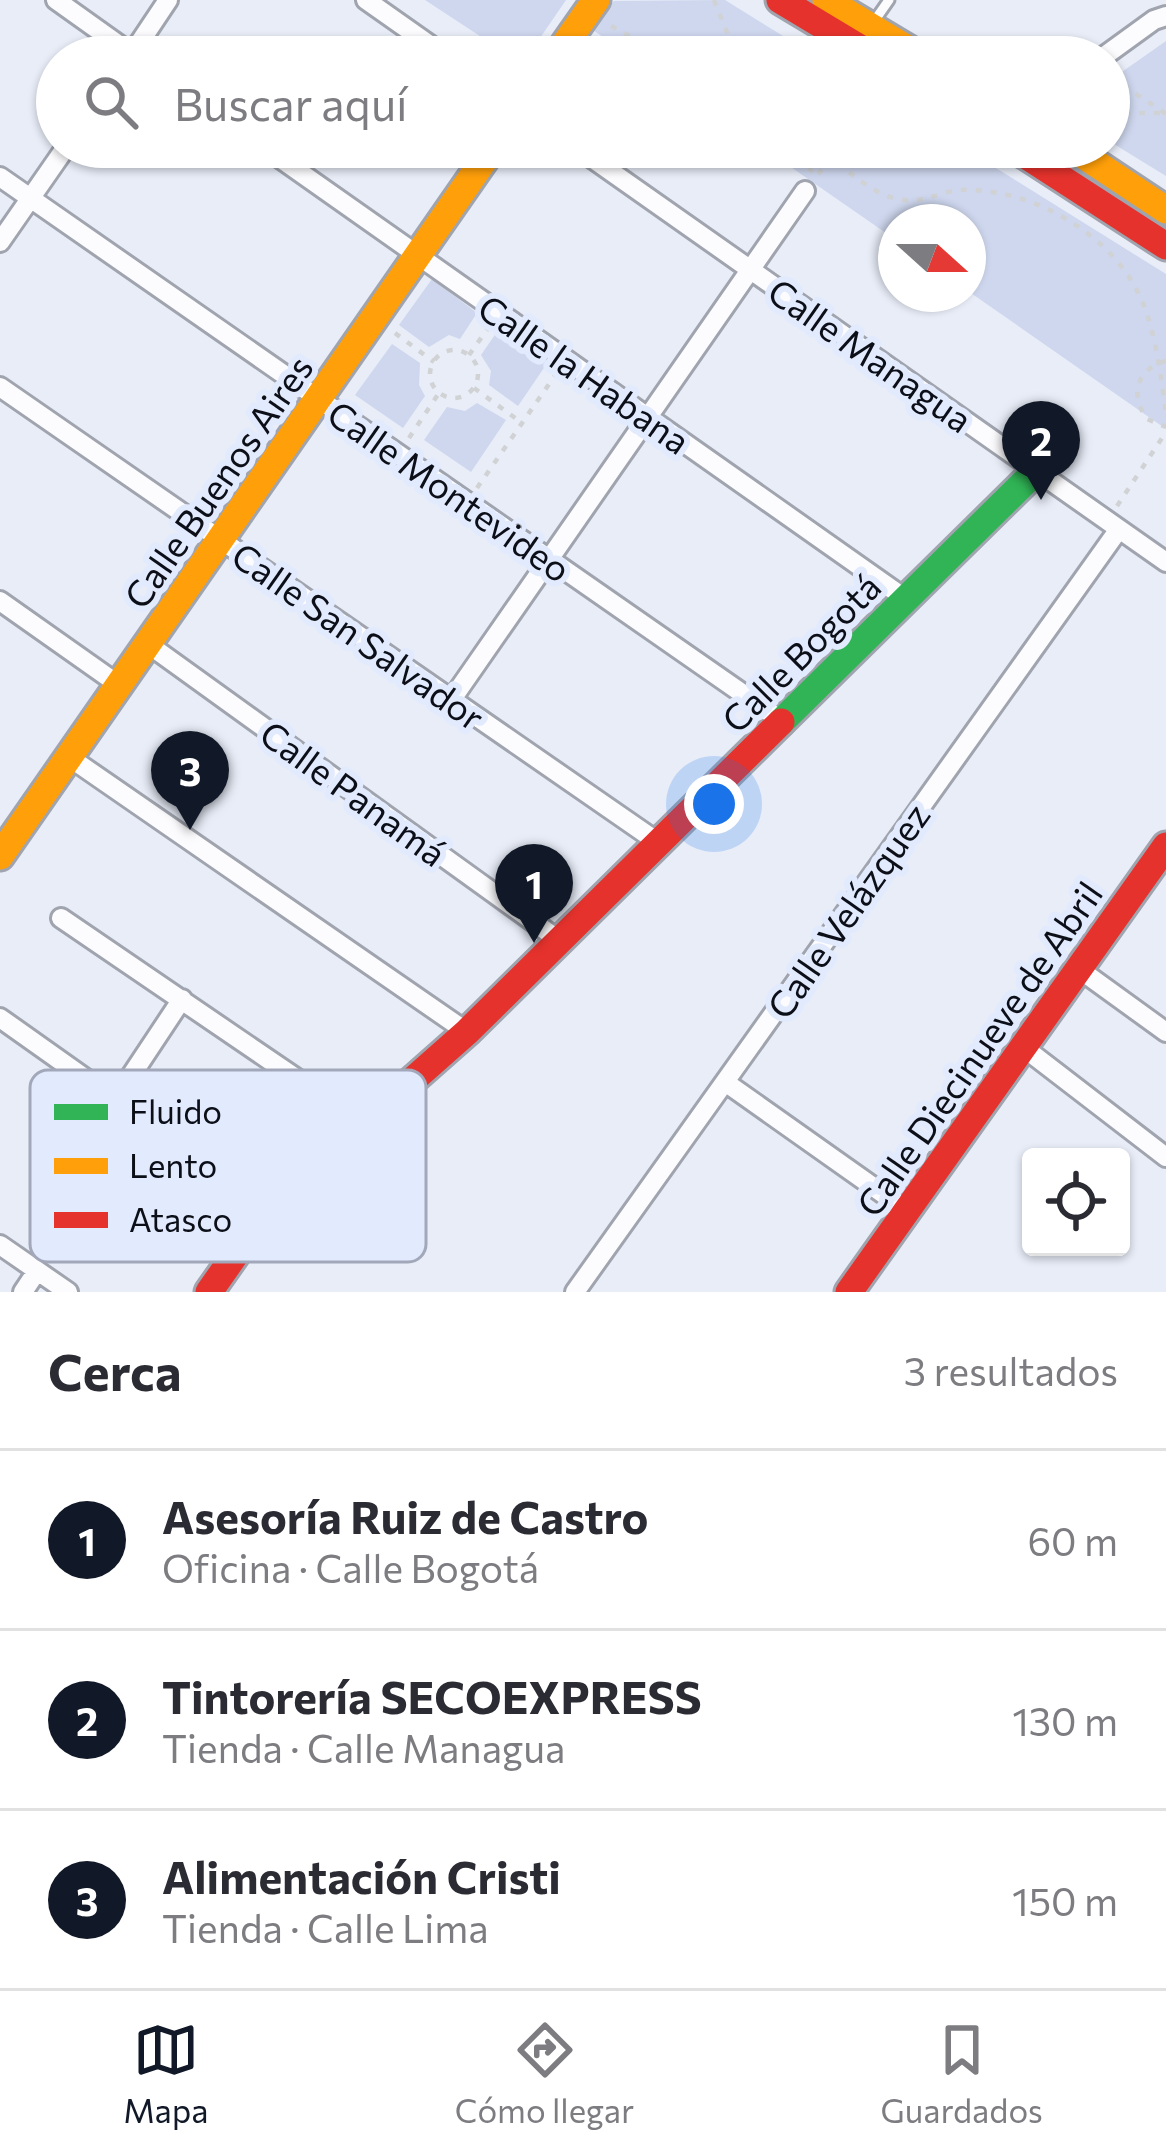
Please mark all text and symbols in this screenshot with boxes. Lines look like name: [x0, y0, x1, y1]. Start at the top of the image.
search box: [36, 36, 1130, 168]
icon: search: [78, 69, 144, 135]
text: Buscar aquí: [174, 75, 408, 130]
north arrow: [878, 204, 986, 312]
street label: Calle Managua: [761, 268, 981, 440]
street label: Calle la Habana: [471, 284, 699, 462]
street label: Calle Buenos Aires: [113, 346, 321, 616]
street label: Calle Montevideo: [320, 390, 580, 590]
pin: 2: [1002, 401, 1080, 500]
street label: Calle San Salvador: [224, 532, 494, 738]
street label: Calle Bogotá: [712, 564, 888, 740]
street label: Calle Panamá: [253, 710, 455, 874]
pin: 3: [151, 731, 229, 830]
your location: [684, 774, 744, 834]
street label: Calle Velázquez: [757, 794, 937, 1026]
pin: 1: [495, 844, 573, 943]
street label: Calle Diecinueve de Abril: [846, 872, 1110, 1224]
legend: [30, 1070, 426, 1262]
text: Fluido: [129, 1090, 222, 1131]
text: Lento: [129, 1144, 217, 1185]
map controls: [1022, 1148, 1130, 1256]
button: locate: [1022, 1148, 1130, 1256]
text: Atasco: [129, 1198, 232, 1239]
text: Cerca: [48, 1339, 182, 1402]
text: 3 resultados: [904, 1346, 1118, 1394]
text: Asesoría Ruiz de Castro: [162, 1488, 648, 1543]
text: 1: [78, 1516, 96, 1564]
text: 60 m: [1027, 1516, 1118, 1564]
text: Oficina · Calle Bogotá: [162, 1543, 539, 1591]
text: Tintorería SECOEXPRESS: [162, 1668, 702, 1723]
text: 2: [76, 1696, 98, 1744]
text: 130 m: [1012, 1696, 1118, 1744]
text: Tienda · Calle Managua: [162, 1723, 565, 1771]
text: Alimentación Cristi: [162, 1848, 561, 1903]
text: 3: [76, 1876, 98, 1924]
text: 150 m: [1012, 1876, 1118, 1924]
text: Tienda · Calle Lima: [162, 1903, 489, 1951]
tab: Mapa: [123, 2017, 208, 2130]
tab: Cómo llegar: [455, 2017, 634, 2130]
tab: Guardados: [881, 2017, 1043, 2130]

